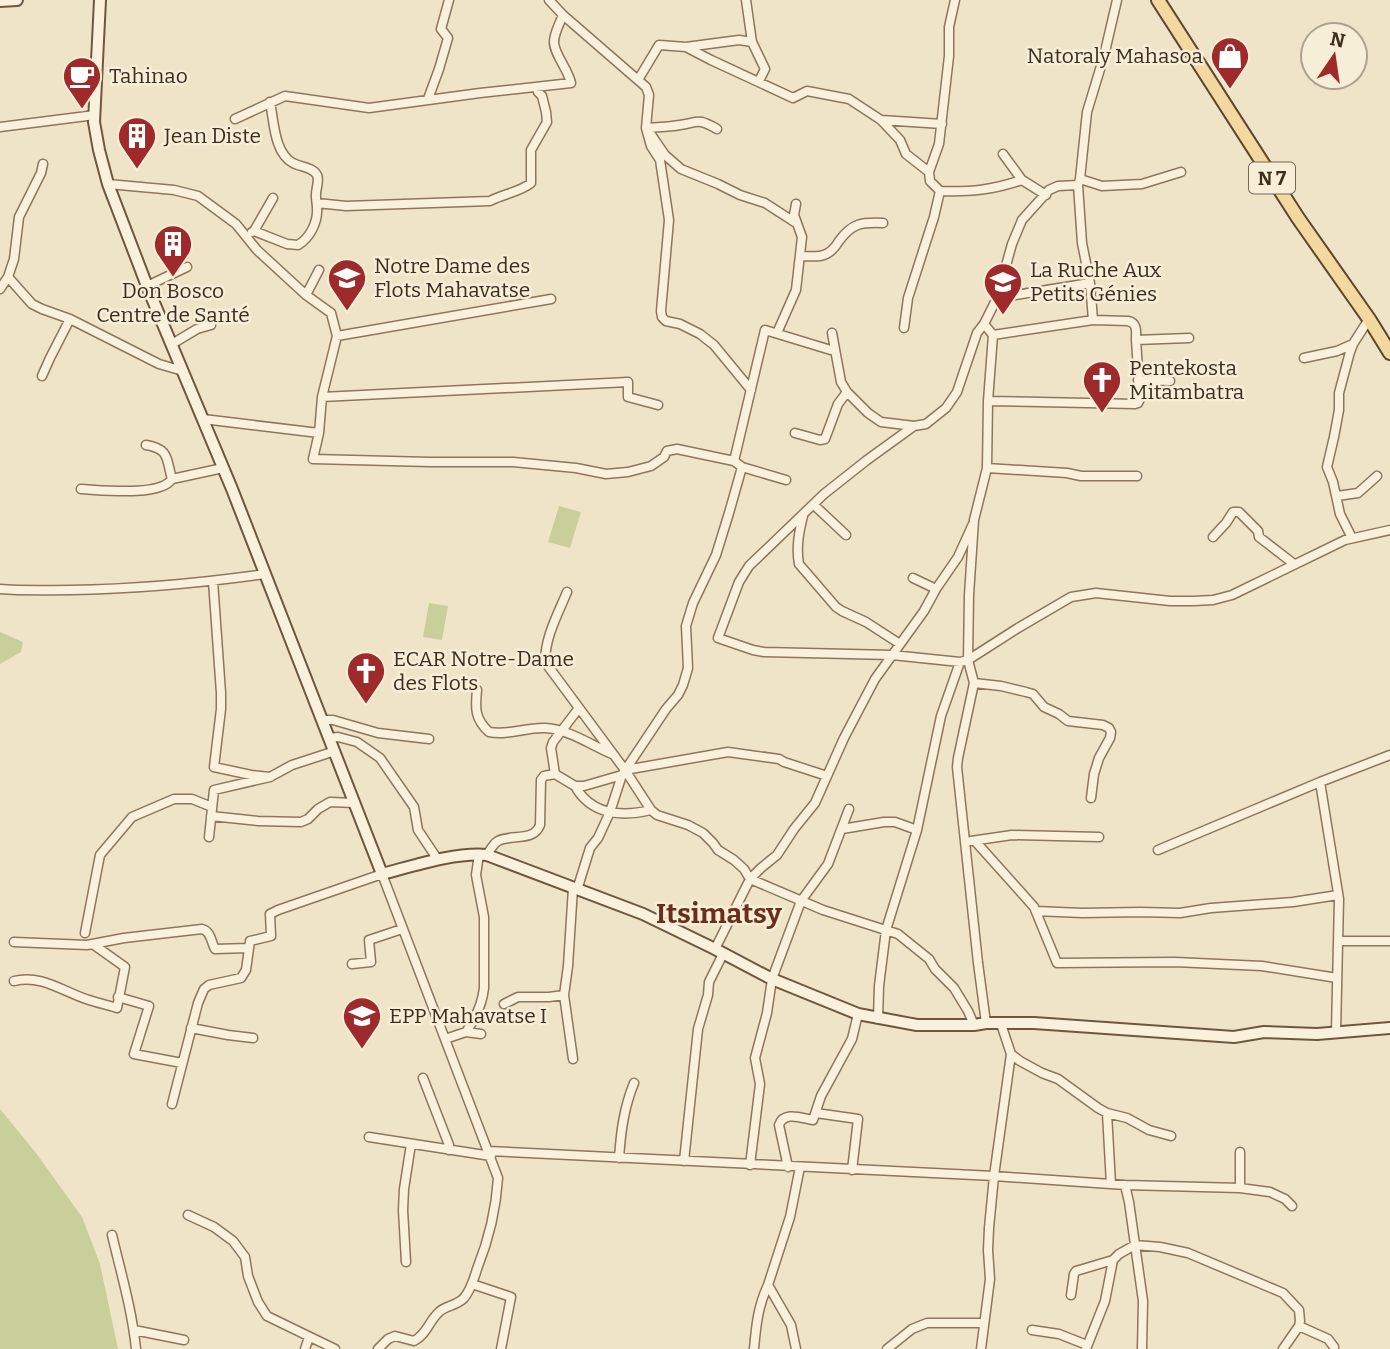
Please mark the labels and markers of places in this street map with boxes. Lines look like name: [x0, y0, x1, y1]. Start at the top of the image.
shop icon: Natoraly Mahasoa: [1209, 35, 1251, 90]
place label: Natoraly Mahasoa: [1027, 43, 1204, 69]
cafe icon: Tahinao: [61, 55, 103, 110]
place label: Tahinao: [109, 63, 188, 89]
building icon: Jean Diste: [116, 115, 158, 170]
place label: Jean Diste: [163, 123, 261, 149]
building icon: Don Bosco Centre de Santé: [152, 223, 194, 278]
place label: Notre Dame des Flots Mahavatse: [374, 253, 530, 303]
school or university icon: Notre Dame des Flots Mahavatse: [326, 257, 368, 312]
place label: La Ruche Aux Petits Génies: [1030, 257, 1162, 307]
school or university icon: La Ruche Aux Petits Génies: [982, 261, 1024, 316]
place label: Don Bosco Centre de Santé: [96, 278, 250, 328]
place label: Pentekosta Mitambatra: [1129, 355, 1245, 405]
church icon: Pentekosta Mitambatra: [1081, 359, 1123, 414]
place label: ECAR Notre-Dame des Flots: [393, 646, 574, 696]
church icon: ECAR Notre-Dame des Flots: [345, 650, 387, 705]
school or university icon: EPP Mahavatse I: [341, 995, 383, 1050]
place label: EPP Mahavatse I: [389, 1003, 547, 1029]

